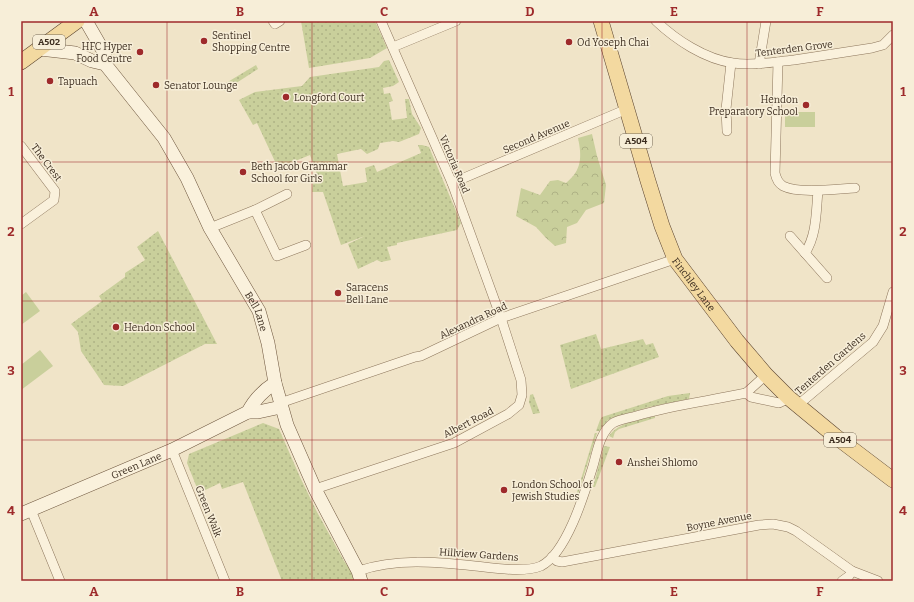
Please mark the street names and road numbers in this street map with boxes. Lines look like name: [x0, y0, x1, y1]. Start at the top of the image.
road number: A502: [33, 35, 65, 49]
street label: Tenterden Grove: [755, 38, 833, 60]
street label: Second Avenue: [501, 117, 572, 156]
street label: Victoria Road: [436, 134, 472, 195]
road number: A504: [620, 134, 652, 148]
street label: The Crest: [28, 142, 64, 184]
street label: Finchley Lane: [669, 256, 717, 314]
street label: Bell Lane: [242, 290, 269, 333]
street label: Alexandra Road: [438, 300, 509, 342]
street label: Tenterden Gardens: [793, 330, 869, 398]
street label: Albert Road: [441, 405, 496, 441]
road number: A504: [824, 433, 856, 447]
street label: Green Lane: [109, 450, 164, 482]
street label: Green Walk: [192, 484, 224, 539]
street label: Boyne Avenue: [686, 510, 753, 534]
street label: Hillview Gardens: [439, 546, 519, 564]

